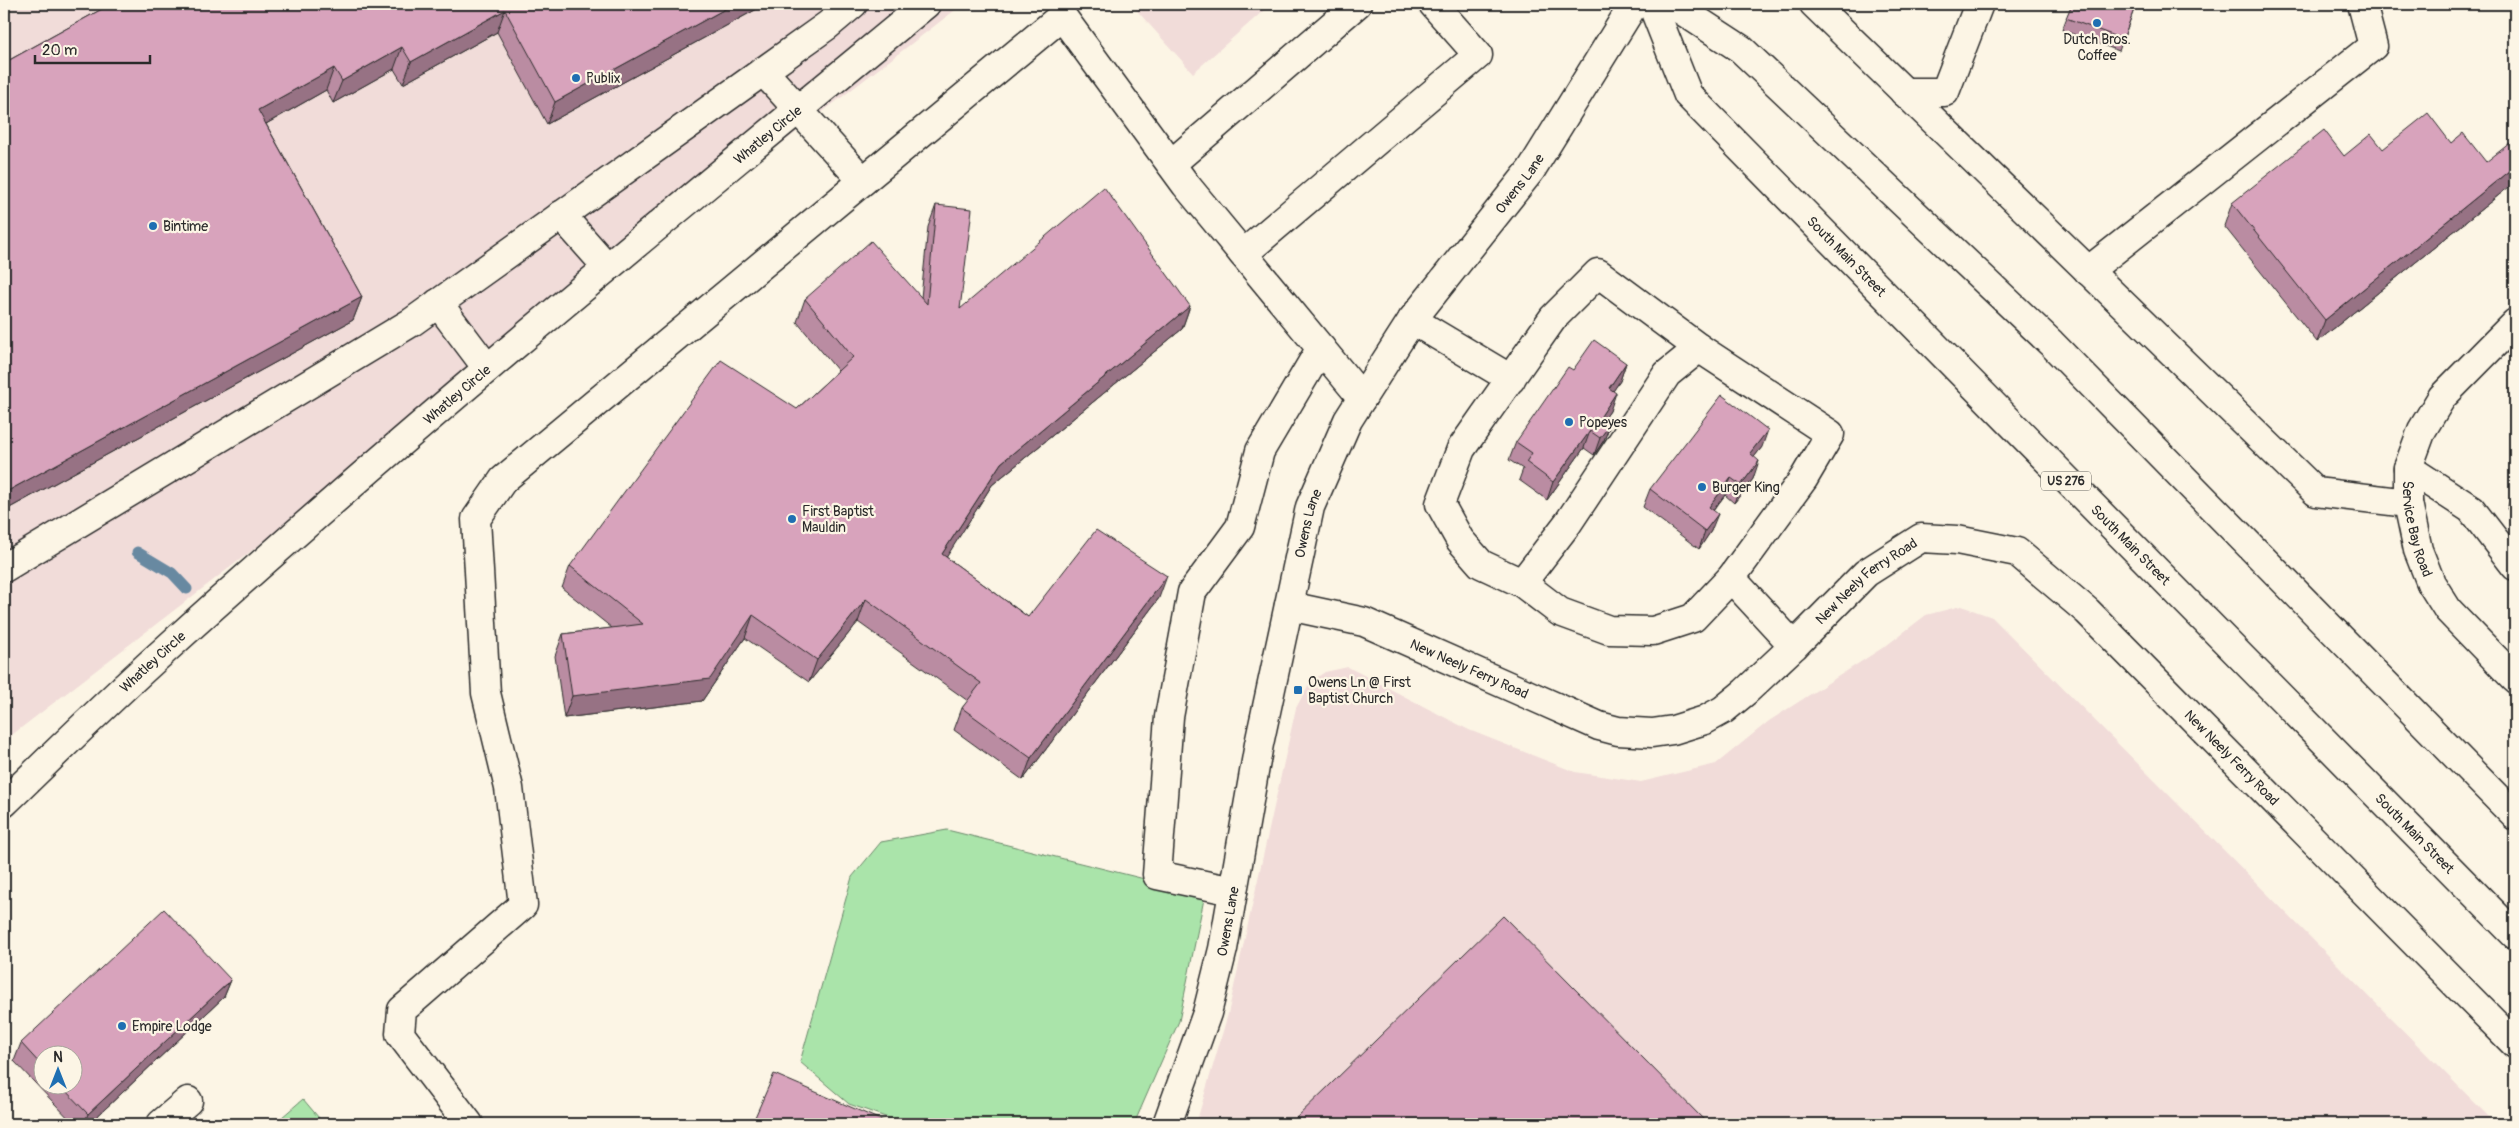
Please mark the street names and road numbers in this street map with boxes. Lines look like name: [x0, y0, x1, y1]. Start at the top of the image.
street label: Whatley Circle: [730, 102, 805, 168]
street label: Owens Lane: [1492, 151, 1548, 217]
street label: South Main Street: [1803, 213, 1890, 300]
street label: Whatley Circle: [420, 361, 494, 428]
road number: US 276: [2041, 472, 2091, 491]
street label: Service Bay Road: [2399, 481, 2436, 580]
street label: Owens Lane: [1291, 486, 1326, 560]
street label: South Main Street: [2087, 501, 2174, 589]
street label: New Neely Ferry Road: [1812, 535, 1921, 628]
street label: Whatley Circle: [116, 628, 189, 696]
street label: New Neely Ferry Road: [1408, 636, 1531, 703]
street label: New Neely Ferry Road: [2181, 707, 2283, 809]
street label: South Main Street: [2371, 790, 2458, 878]
street label: Owens Lane: [1213, 885, 1243, 958]

